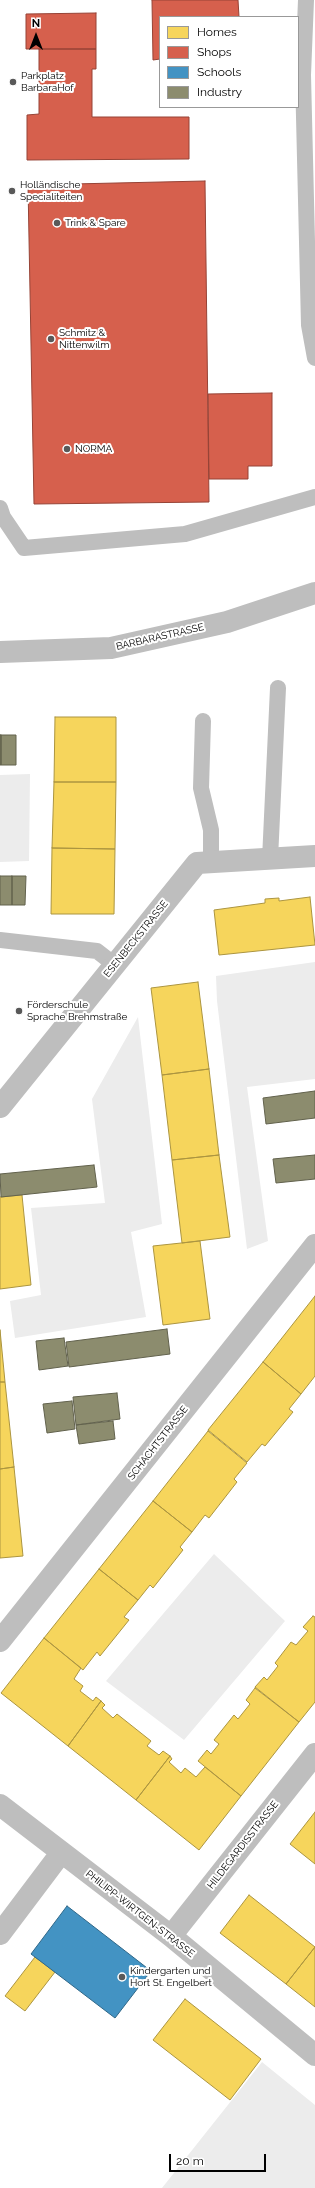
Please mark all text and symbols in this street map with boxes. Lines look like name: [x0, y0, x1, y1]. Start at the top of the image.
north arrow: [16, 16, 56, 56]
legend: [159, 16, 299, 108]
text: N: [32, 17, 40, 30]
text: Homes: [197, 25, 237, 39]
text: Shops: [197, 45, 232, 59]
text: Schools: [197, 65, 241, 79]
place label: Parkplatz BarbaraHof: [21, 70, 74, 94]
marker: Parkplatz BarbaraHof: [8, 77, 18, 87]
text: Industry: [197, 85, 242, 99]
place label: Holländische Specialiteiten: [20, 179, 82, 202]
marker: Holländische Specialiteiten: [7, 186, 17, 196]
place label: Trink & Spare: [65, 217, 126, 229]
marker: Trink & Spare: [52, 218, 62, 228]
place label: Schmitz & Nittenwilm: [59, 327, 109, 350]
marker: Schmitz & Nittenwilm: [46, 334, 56, 344]
place label: NORMA: [75, 443, 112, 455]
marker: NORMA: [62, 444, 72, 454]
street label: BARBARASTRASSE: [115, 621, 205, 653]
street label: ESENBECKSTRASSE: [101, 898, 171, 980]
place label: Förderschule Sprache Brehmstraße: [27, 999, 127, 1022]
marker: Förderschule Sprache Brehmstraße: [14, 1006, 24, 1016]
street label: SCHACHTSTRASSE: [125, 1404, 191, 1482]
street label: HILDEGARDISSTRASSE: [205, 1799, 281, 1891]
street label: PHILIPP-WIRTGEN-STRASSE: [83, 1868, 197, 1960]
place label: Kindergarten und Hort St. Engelbert: [130, 1965, 212, 1988]
marker: Kindergarten und Hort St. Engelbert: [117, 1972, 127, 1982]
scale bar: [171, 2146, 268, 2172]
text: 20 m: [176, 2154, 204, 2168]

